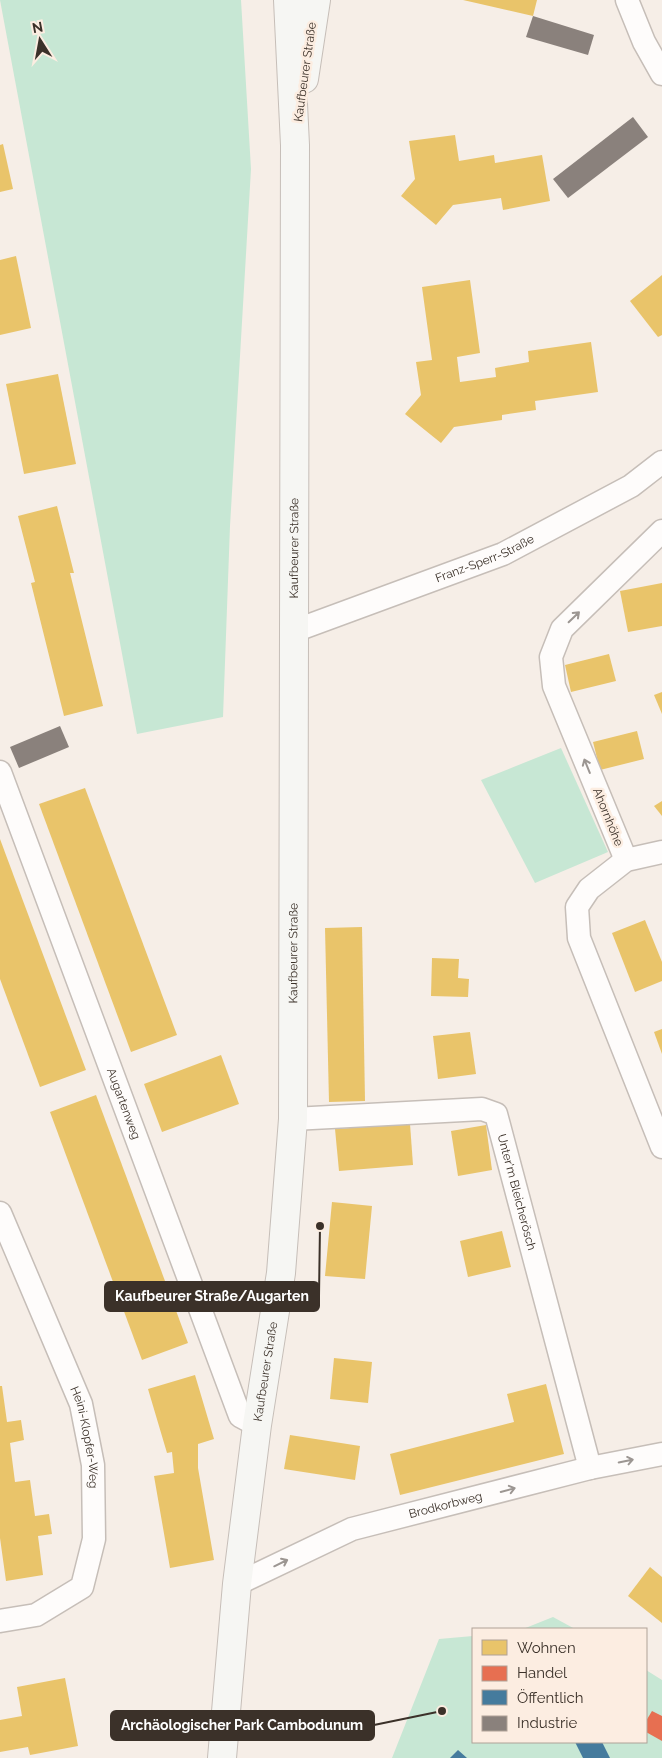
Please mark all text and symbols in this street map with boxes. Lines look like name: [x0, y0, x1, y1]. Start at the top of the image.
north arrow: [15, 15, 65, 65]
text: N: [31, 18, 44, 36]
street label: Kaufbeurer Straße: [291, 21, 319, 123]
street label: Kaufbeurer Straße: [287, 498, 301, 599]
street label: Franz-Sperr-Straße: [433, 532, 536, 585]
one-way arrow: [568, 611, 580, 624]
one-way arrow: [582, 759, 592, 774]
street label: Ahornhöhe: [590, 786, 626, 848]
street label: Kaufbeurer Straße: [286, 903, 300, 1004]
street label: Augartenweg: [104, 1066, 143, 1141]
street label: Unter'm Bleicherösch: [495, 1133, 539, 1252]
callout: Kaufbeurer Straße/Augarten: [105, 1282, 319, 1311]
text: Kaufbeurer Straße/Augarten: [115, 1288, 309, 1304]
street label: Kaufbeurer Straße: [251, 1321, 280, 1422]
street label: Heini-Klopfer-Weg: [67, 1384, 100, 1488]
one-way arrow: [618, 1456, 634, 1466]
one-way arrow: [500, 1485, 516, 1494]
street label: Brodkorbweg: [407, 1489, 484, 1521]
one-way arrow: [273, 1558, 288, 1567]
legend: [472, 1628, 647, 1743]
text: Wohnen: [517, 1639, 576, 1657]
text: Handel: [517, 1664, 568, 1682]
text: Öffentlich: [517, 1688, 584, 1707]
callout: Archäologischer Park Cambodunum: [111, 1711, 374, 1740]
text: Industrie: [517, 1714, 578, 1732]
text: Archäologischer Park Cambodunum: [121, 1717, 363, 1733]

